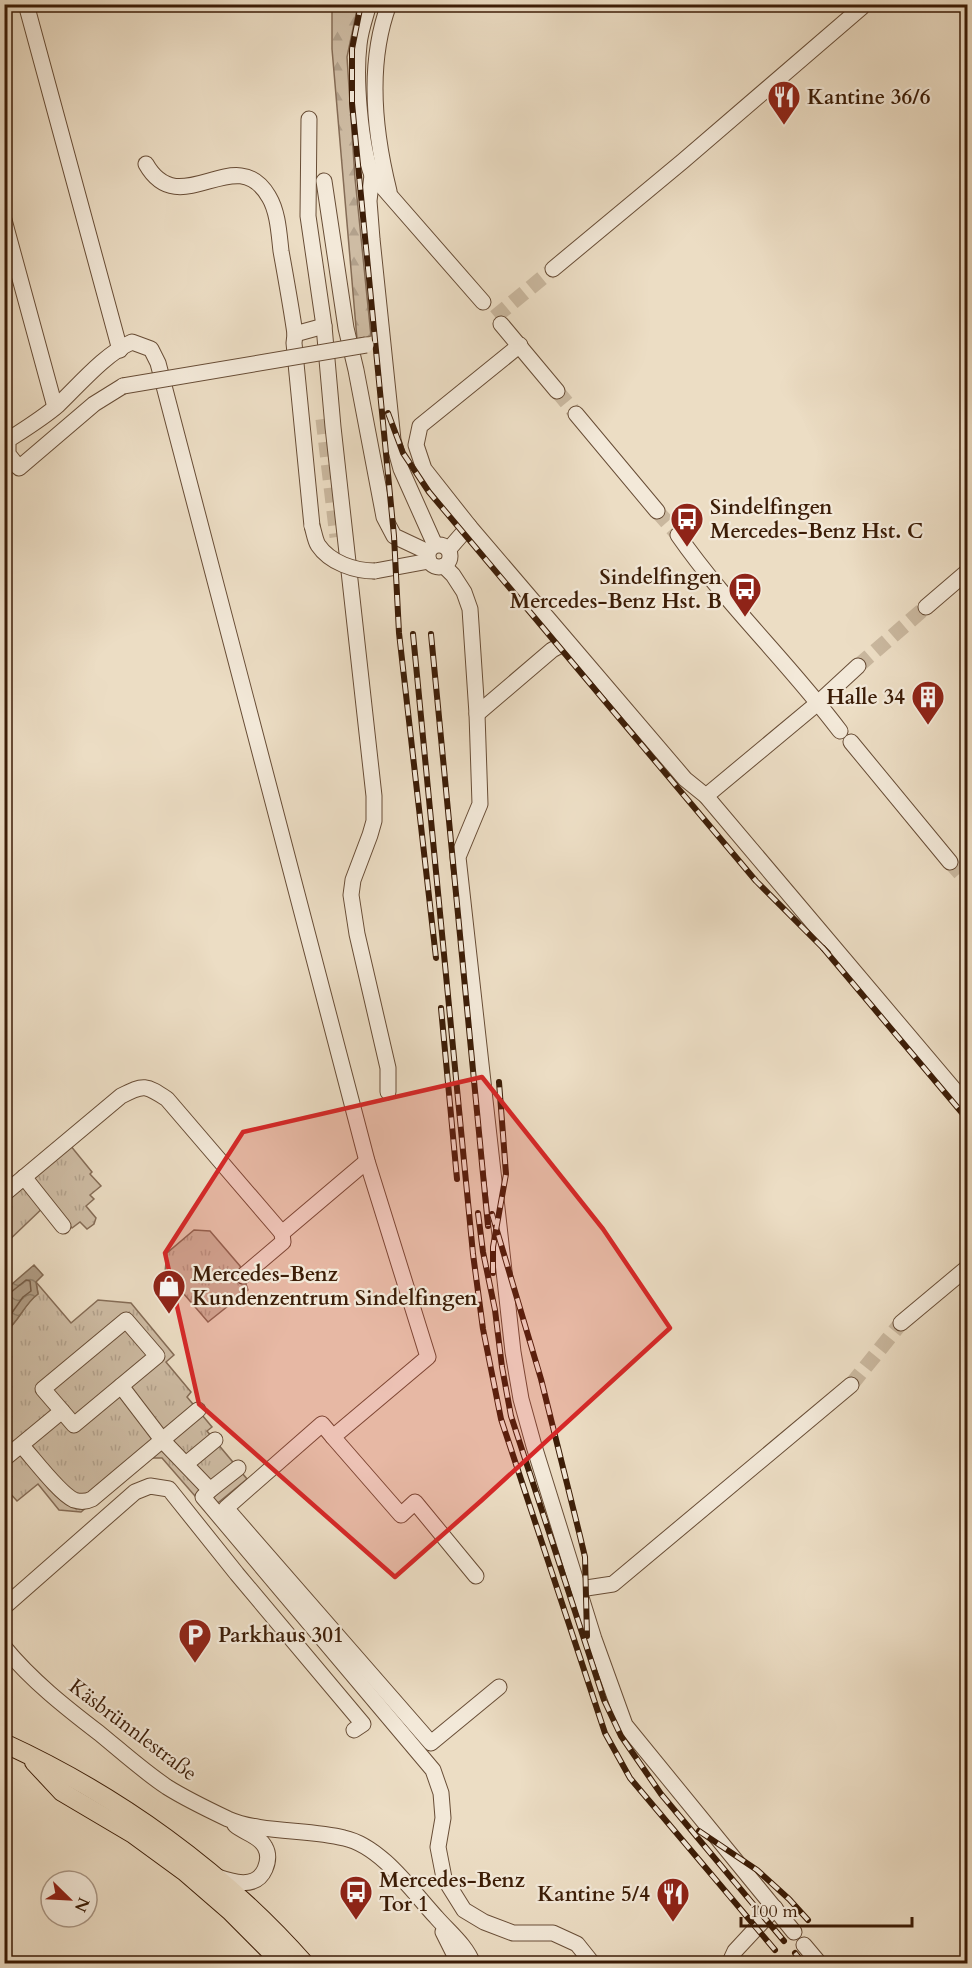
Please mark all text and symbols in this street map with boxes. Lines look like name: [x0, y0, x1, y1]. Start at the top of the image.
restaurant icon: Kantine 36/6: [766, 79, 802, 126]
place label: Kantine 36/6: [807, 83, 931, 112]
place label: Sindelfingen Mercedes-Benz Hst. C: [710, 493, 923, 546]
bus stop icon: Sindelfingen Mercedes-Benz Hst. C: [669, 501, 705, 548]
place label: Sindelfingen Mercedes-Benz Hst. B: [510, 563, 722, 616]
bus stop icon: Sindelfingen Mercedes-Benz Hst. B: [727, 571, 763, 618]
building icon: Halle 34: [910, 679, 946, 726]
place label: Halle 34: [826, 683, 905, 712]
place label: Mercedes-Benz Kundenzentrum Sindelfingen: [192, 1260, 478, 1313]
shop icon: Mercedes-Benz Kundenzentrum Sindelfingen: [151, 1268, 187, 1315]
parking icon: Parkhaus 301: [177, 1617, 213, 1664]
place label: Parkhaus 301: [218, 1621, 344, 1650]
street label: Käsbrünnlestraße: [63, 1672, 203, 1788]
place label: Mercedes-Benz Tor 1: [379, 1866, 526, 1919]
north arrow: [39, 1869, 99, 1929]
bus stop icon: Mercedes-Benz Tor 1: [338, 1874, 374, 1921]
restaurant icon: Kantine 5/4: [655, 1876, 691, 1923]
place label: Kantine 5/4: [537, 1880, 650, 1909]
scale bar: [741, 1890, 912, 1928]
text: N: [69, 1894, 95, 1916]
text: 100 m: [750, 1899, 798, 1924]

